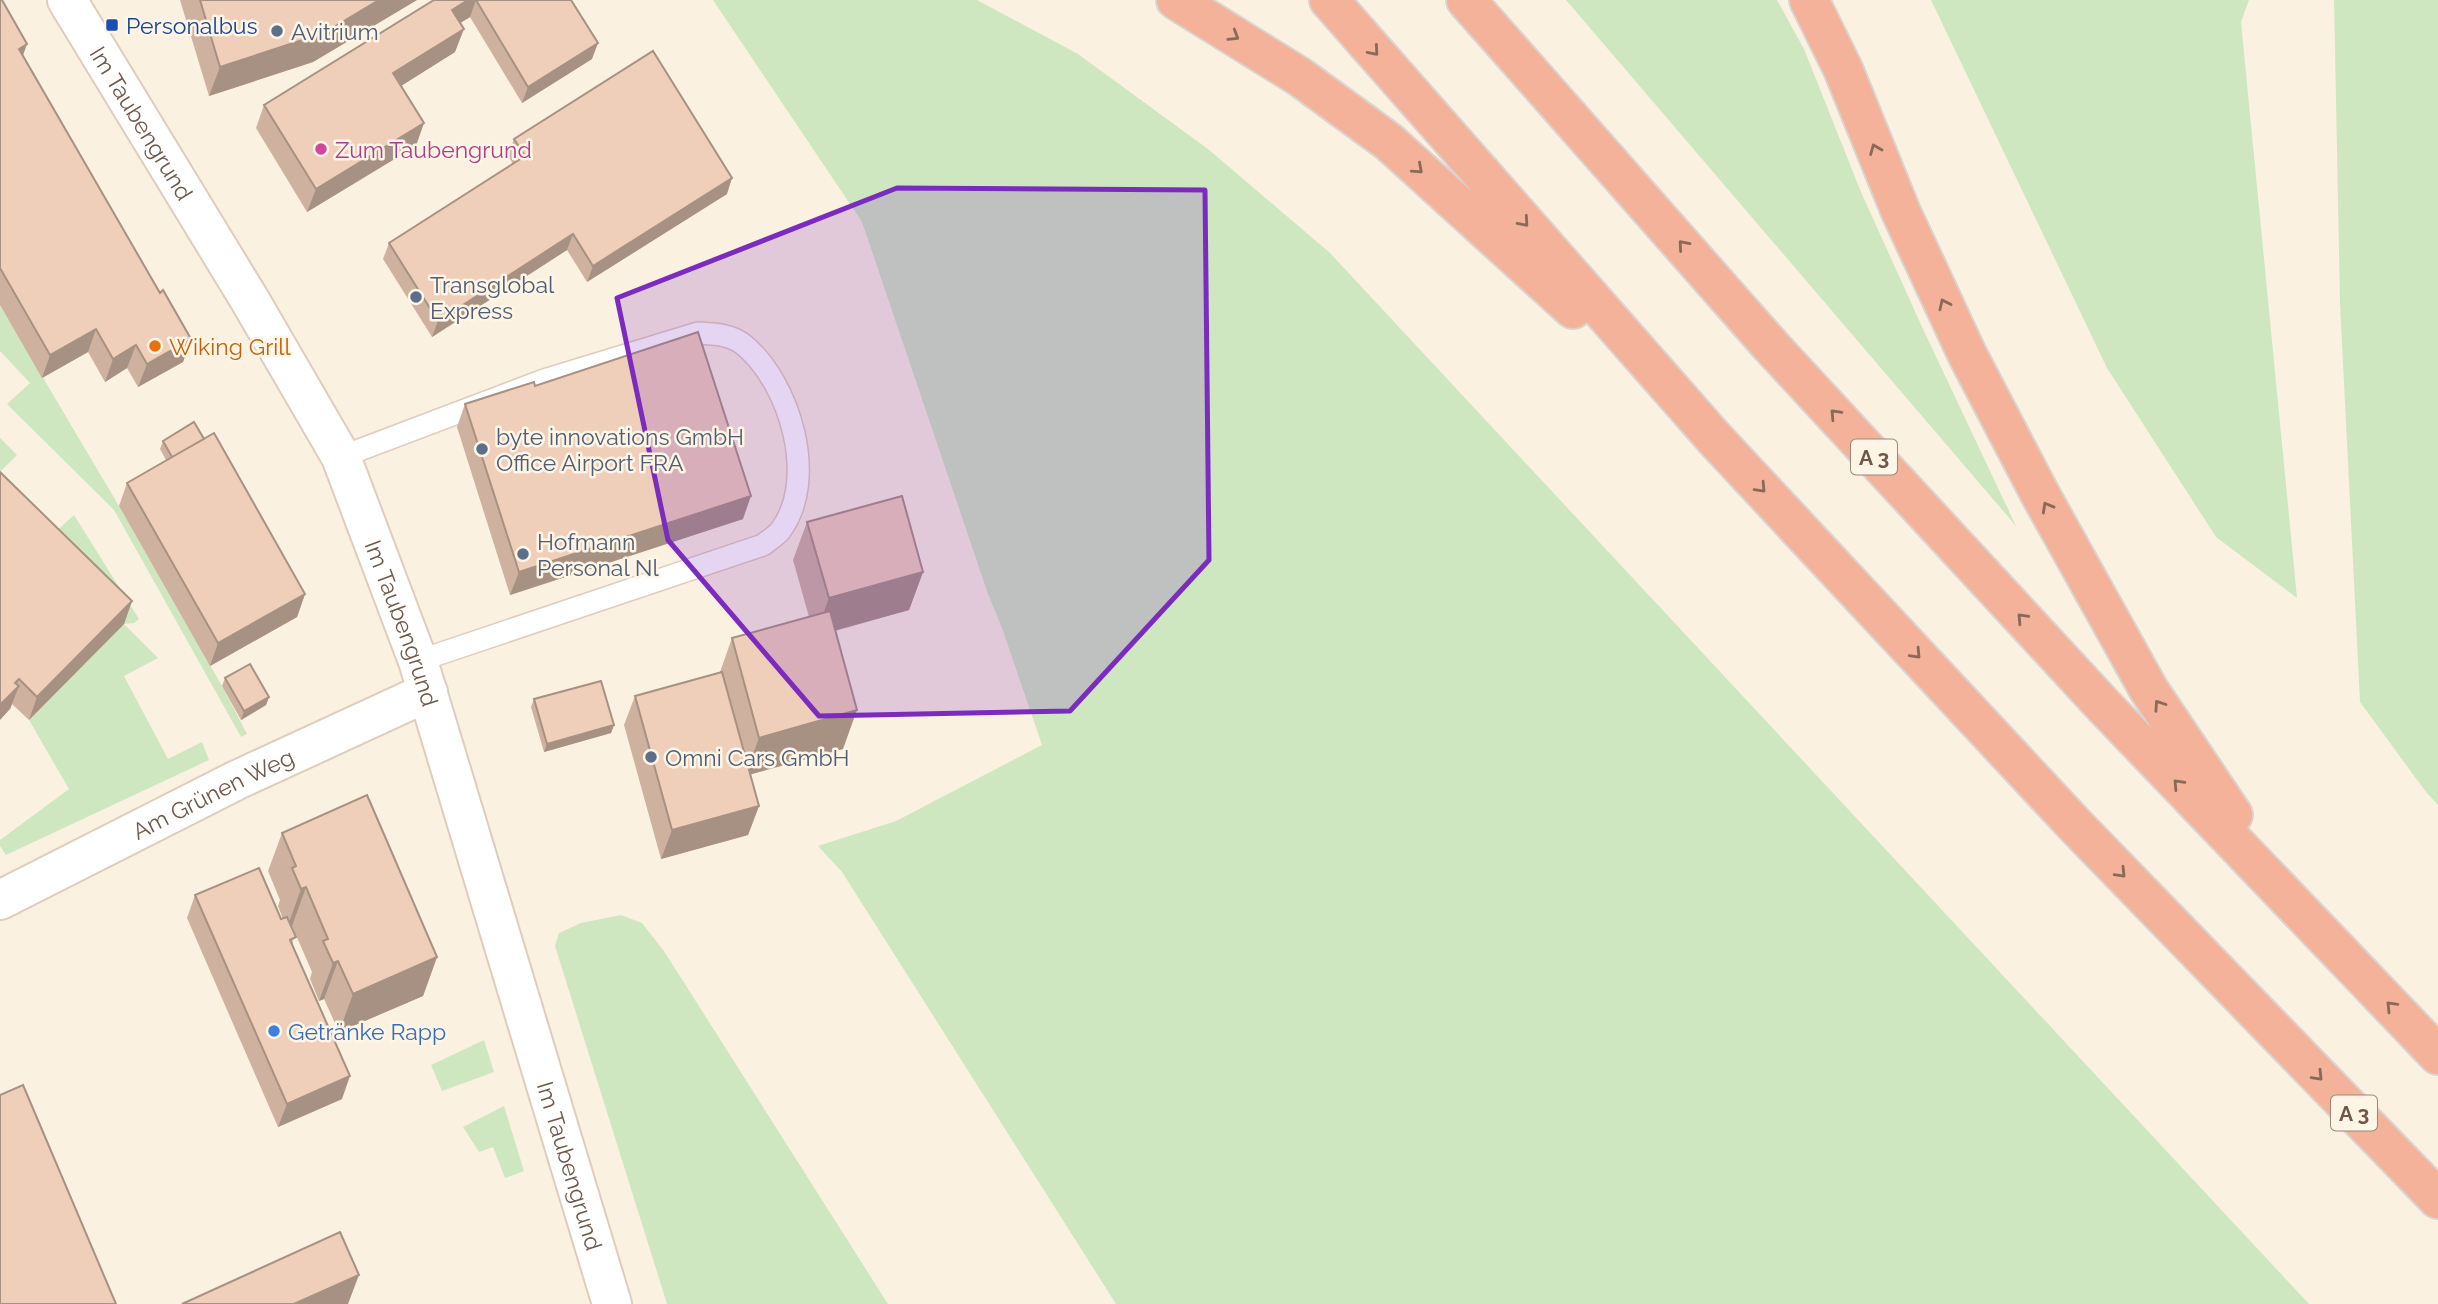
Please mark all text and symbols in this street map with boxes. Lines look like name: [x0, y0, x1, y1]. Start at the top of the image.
place label: Personalbus: [126, 12, 258, 39]
marker: Personalbus: [104, 17, 120, 33]
place label: Avitrium: [291, 18, 379, 45]
marker: Avitrium: [269, 23, 285, 39]
one-way arrow: [1226, 28, 1239, 41]
street label: Im Taubengrund: [85, 41, 199, 205]
one-way arrow: [1366, 43, 1378, 56]
place label: Zum Taubengrund: [335, 136, 532, 163]
marker: Zum Taubengrund: [313, 141, 329, 157]
one-way arrow: [1870, 143, 1884, 155]
one-way arrow: [1410, 161, 1423, 173]
one-way arrow: [1516, 214, 1528, 227]
one-way arrow: [1678, 240, 1691, 253]
place label: Transglobal Express: [430, 271, 555, 324]
marker: Transglobal Express: [408, 289, 424, 305]
one-way arrow: [1938, 299, 1952, 311]
place label: Wiking Grill: [169, 333, 292, 360]
marker: Wiking Grill: [147, 338, 163, 354]
one-way arrow: [1830, 409, 1843, 422]
place label: byte innovations GmbH Office Airport FRA: [496, 423, 744, 476]
road number: A 3: [1851, 440, 1897, 475]
marker: byte innovations GmbH Office Airport FRA: [474, 441, 490, 457]
one-way arrow: [1752, 480, 1765, 493]
one-way arrow: [2042, 502, 2055, 514]
place label: Hofmann Personal Nl: [537, 528, 660, 581]
street label: Im Taubengrund: [360, 536, 444, 709]
marker: Hofmann Personal Nl: [515, 546, 531, 562]
one-way arrow: [2018, 613, 2031, 626]
one-way arrow: [1907, 646, 1920, 659]
one-way arrow: [2155, 700, 2167, 713]
street label: Am Grünen Weg: [128, 742, 298, 844]
place label: Omni Cars GmbH: [665, 744, 850, 771]
marker: Omni Cars GmbH: [643, 749, 659, 765]
one-way arrow: [2173, 779, 2186, 792]
one-way arrow: [2113, 865, 2126, 878]
one-way arrow: [2386, 1001, 2399, 1014]
place label: Getränke Rapp: [288, 1018, 446, 1045]
marker: Getränke Rapp: [266, 1023, 282, 1039]
one-way arrow: [2310, 1068, 2323, 1081]
street label: Im Taubengrund: [532, 1078, 608, 1253]
road number: A 3: [2331, 1096, 2377, 1130]

